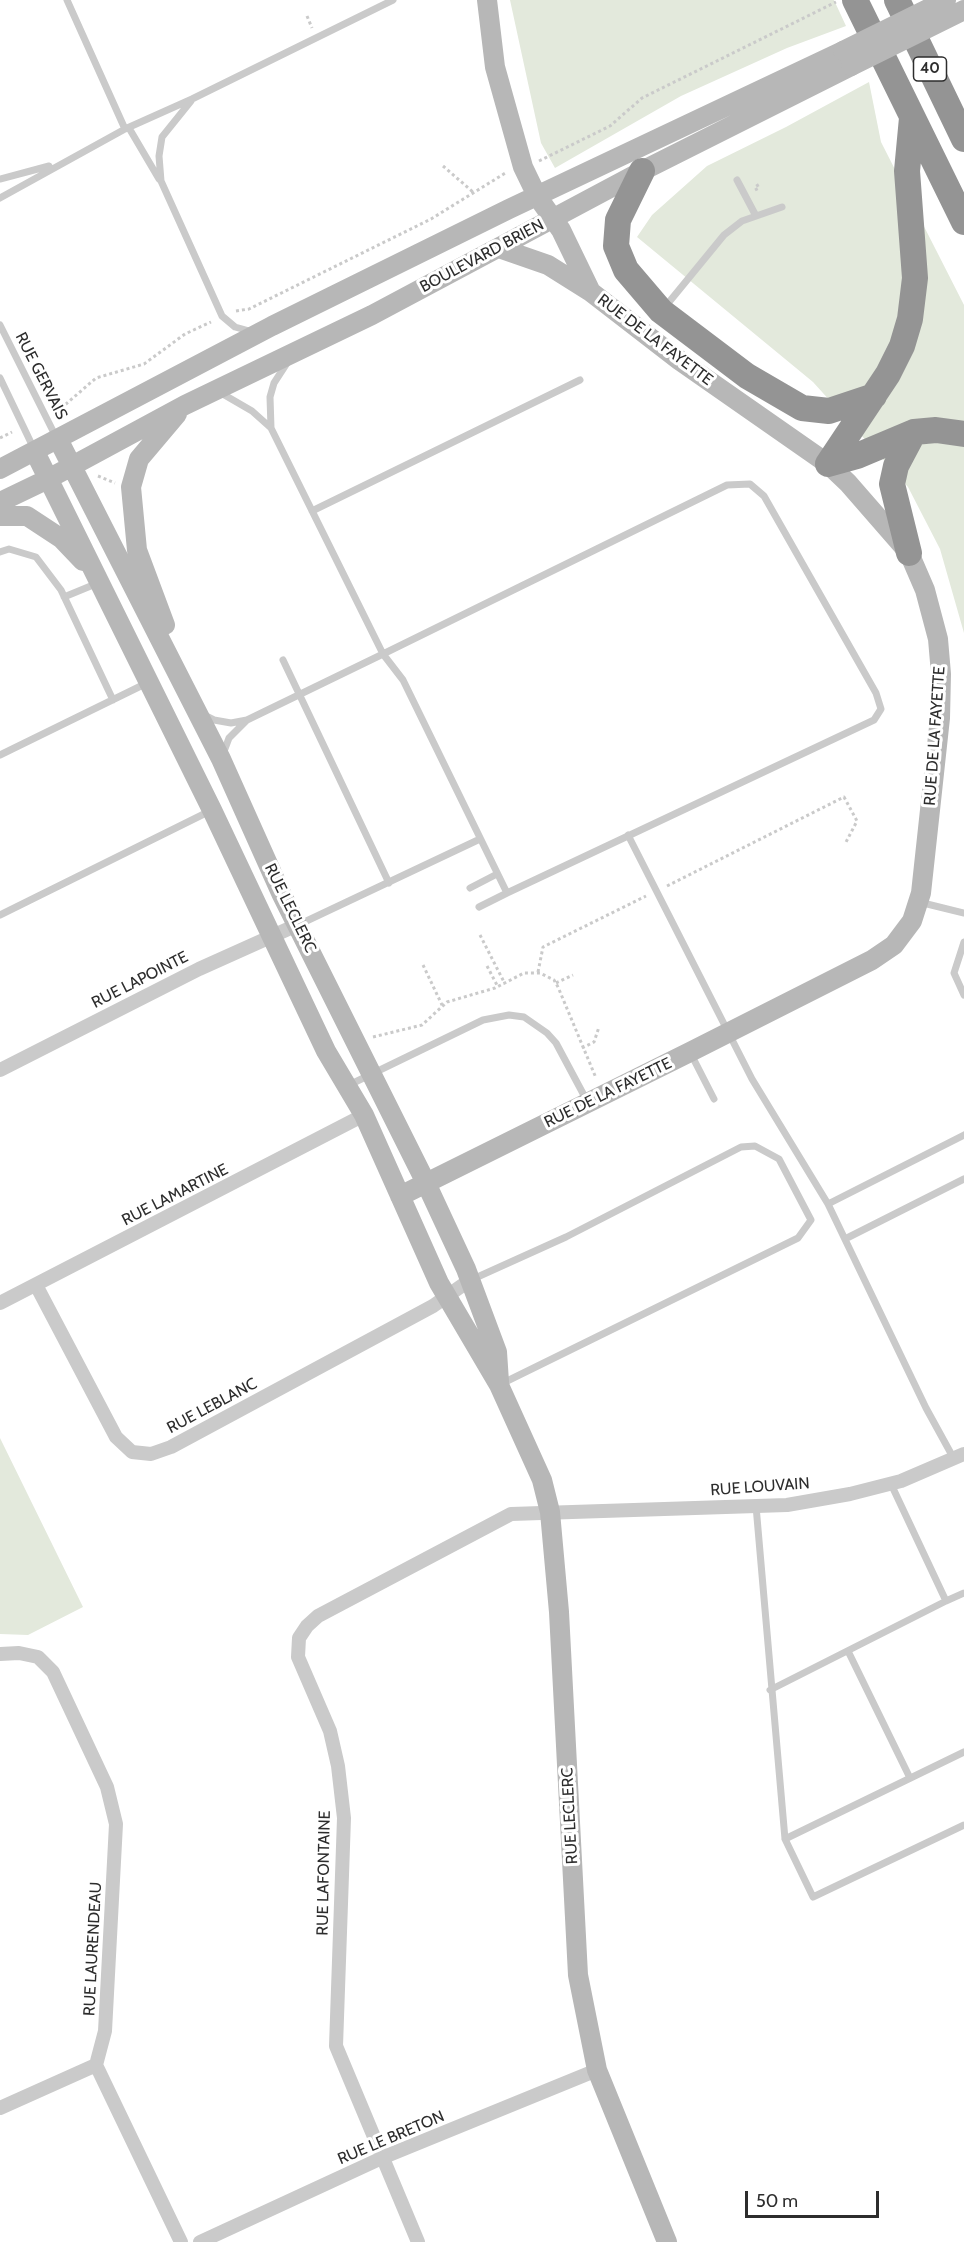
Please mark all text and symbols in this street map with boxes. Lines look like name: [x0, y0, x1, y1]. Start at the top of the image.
road number: 40: [914, 57, 946, 81]
street label: BOULEVARD BRIEN: [417, 215, 547, 297]
street label: RUE DE LA FAYETTE: [594, 290, 716, 390]
street label: RUE GERVAIS: [11, 329, 71, 423]
street label: RUE DE LA FAYETTE: [921, 666, 949, 806]
street label: RUE LECLERC: [260, 860, 320, 956]
street label: RUE LAPOINTE: [89, 947, 191, 1013]
street label: RUE DE LA FAYETTE: [541, 1054, 675, 1132]
street label: RUE LAMARTINE: [119, 1160, 231, 1230]
street label: RUE LEBLANC: [164, 1374, 260, 1438]
street label: RUE LOUVAIN: [710, 1474, 810, 1500]
street label: RUE LECLERC: [558, 1767, 582, 1865]
street label: RUE LAFONTAINE: [313, 1810, 335, 1936]
street label: RUE LAURENDEAU: [80, 1881, 106, 2017]
street label: RUE LE BRETON: [335, 2107, 447, 2169]
scale bar: [748, 2179, 882, 2217]
text: 50 m: [756, 2190, 798, 2212]

